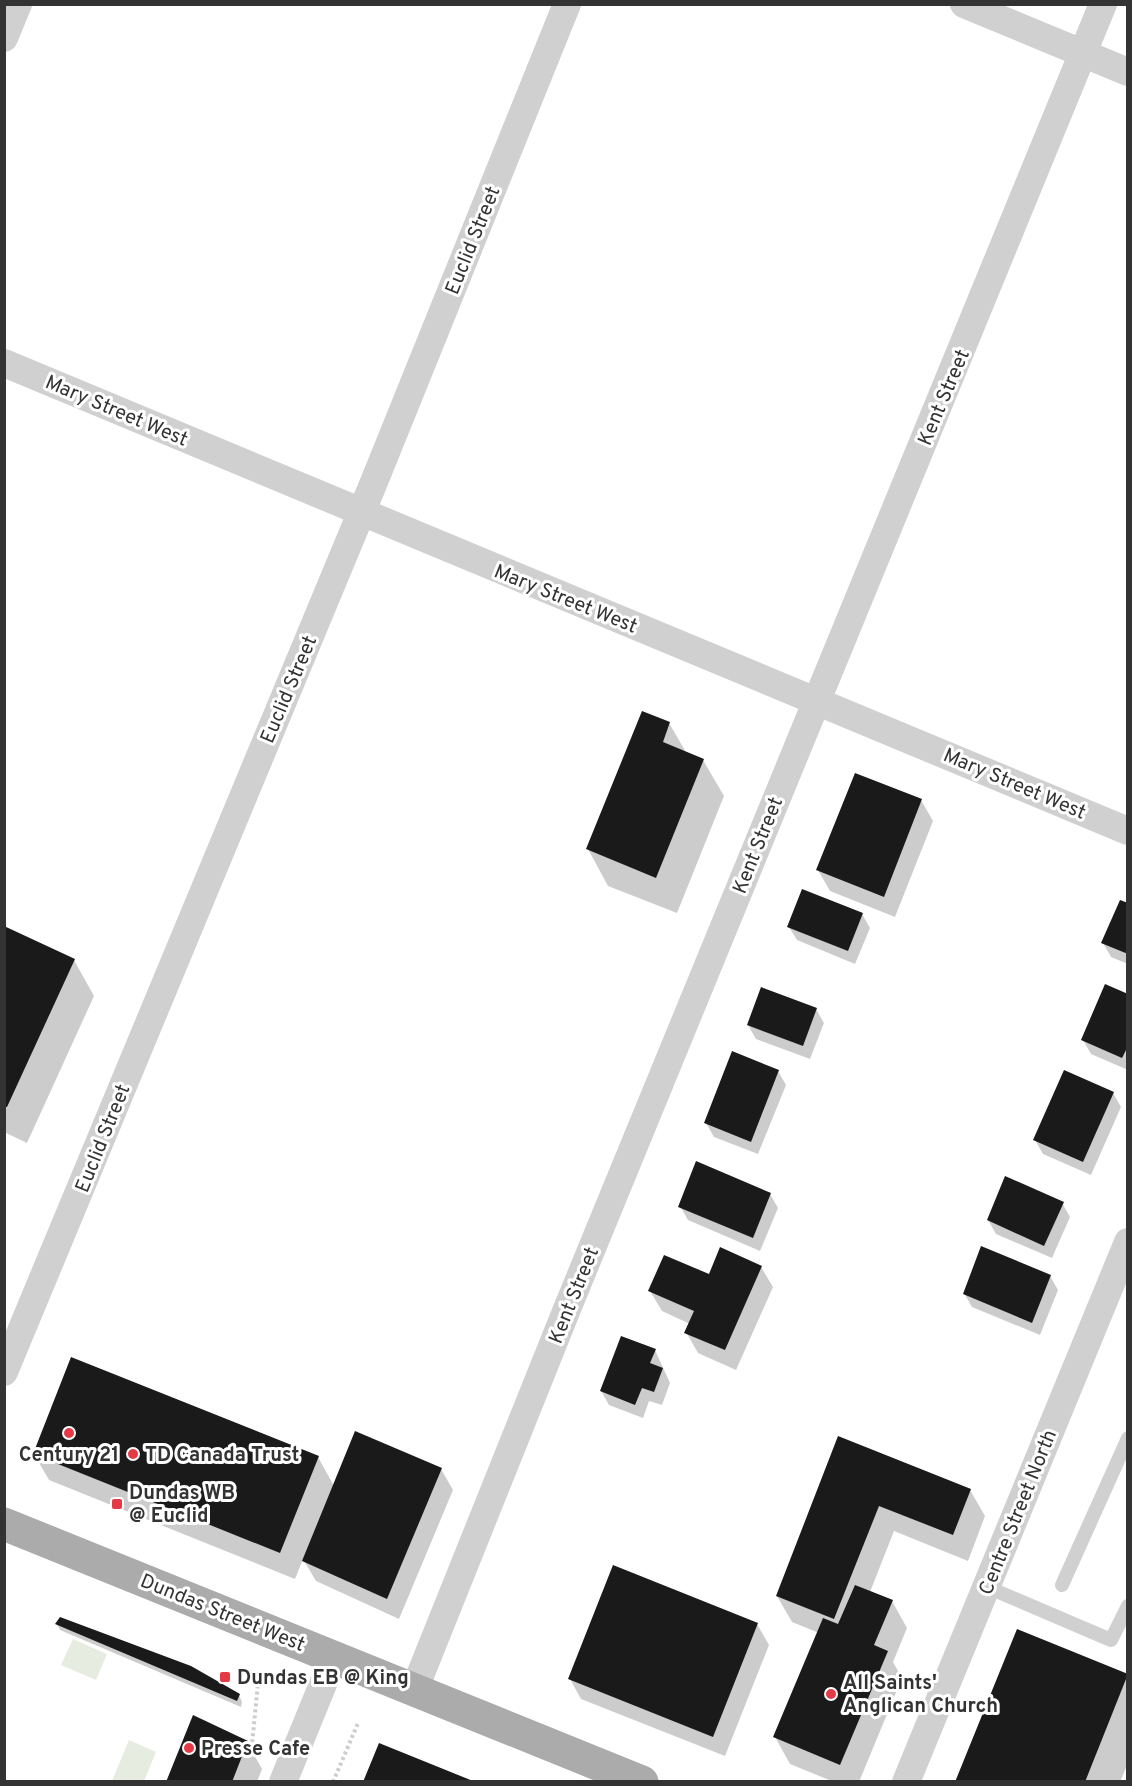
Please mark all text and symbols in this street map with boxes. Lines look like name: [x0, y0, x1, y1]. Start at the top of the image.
street label: Euclid Street: [440, 183, 507, 299]
street label: Kent Street: [913, 346, 977, 450]
street label: Mary Street West: [41, 370, 192, 454]
street label: Mary Street West: [490, 559, 641, 640]
street label: Euclid Street: [256, 632, 324, 748]
street label: Mary Street West: [939, 743, 1090, 827]
street label: Kent Street: [728, 794, 790, 898]
street label: Euclid Street: [70, 1081, 137, 1197]
street label: Kent Street: [544, 1244, 606, 1348]
marker: Century 21: [62, 1426, 76, 1440]
street label: Centre Street North: [974, 1426, 1064, 1599]
place label: Century 21: [19, 1443, 119, 1469]
place label: TD Canada Trust: [145, 1443, 300, 1469]
marker: TD Canada Trust: [126, 1447, 140, 1461]
place label: Dundas WB @ Euclid: [129, 1481, 235, 1530]
marker: Dundas WB @ Euclid: [110, 1497, 124, 1511]
street label: Dundas Street West: [136, 1569, 308, 1659]
place label: Dundas EB @ King: [237, 1666, 409, 1692]
marker: Dundas EB @ King: [218, 1670, 232, 1684]
place label: All Saints' Anglican Church: [843, 1671, 998, 1720]
marker: All Saints' Anglican Church: [824, 1687, 838, 1701]
place label: Presse Cafe: [201, 1737, 310, 1763]
marker: Presse Cafe: [182, 1741, 196, 1755]

